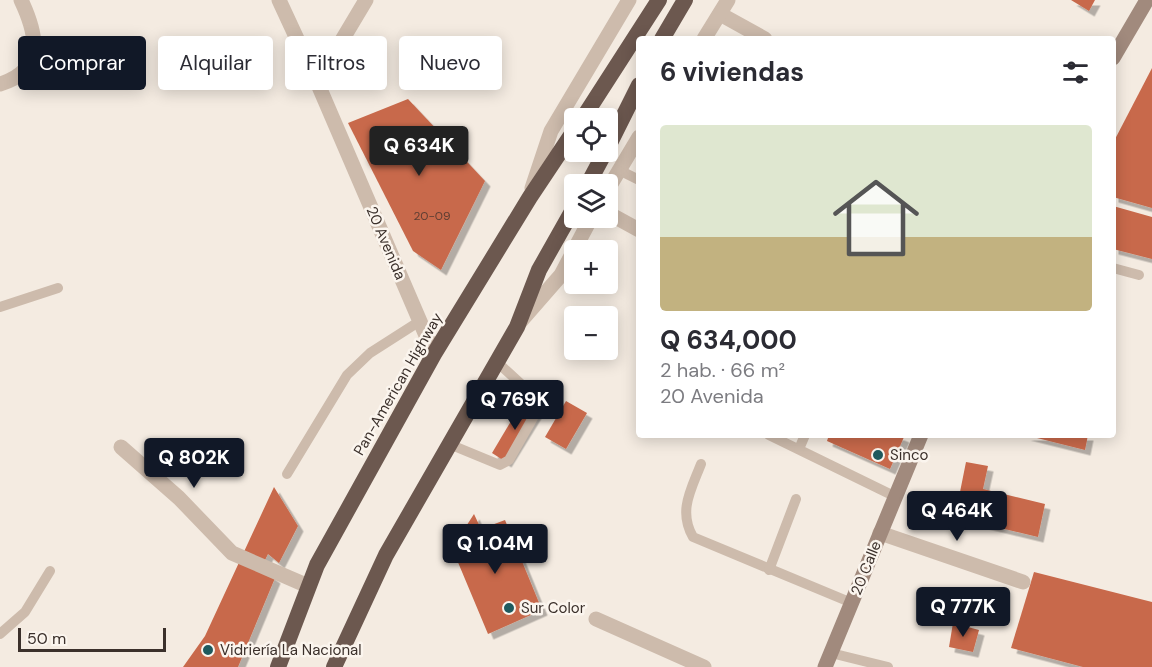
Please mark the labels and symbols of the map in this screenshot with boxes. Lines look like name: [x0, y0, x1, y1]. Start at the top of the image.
pin: Q 634K: [370, 126, 468, 177]
street label: 20 Avenida: [362, 203, 410, 283]
house number: 20-09: [413, 208, 451, 224]
street label: Pan-American Highway: [349, 309, 447, 459]
pin: Q 769K: [466, 380, 564, 431]
pin: Q 802K: [145, 438, 243, 489]
place label: Sinco: [890, 445, 928, 465]
marker: Sinco: [871, 448, 885, 462]
pin: Q 464K: [908, 491, 1006, 542]
pin: Q 1.04M: [440, 524, 550, 575]
street label: 20 Calle: [846, 538, 886, 598]
pin: Q 777K: [914, 587, 1012, 638]
place label: Sur Color: [521, 598, 586, 618]
marker: Sur Color: [502, 601, 516, 615]
scale bar: [18, 625, 166, 652]
place label: Vidriería La Nacional: [220, 640, 362, 660]
marker: Vidriería La Nacional: [201, 643, 215, 657]

